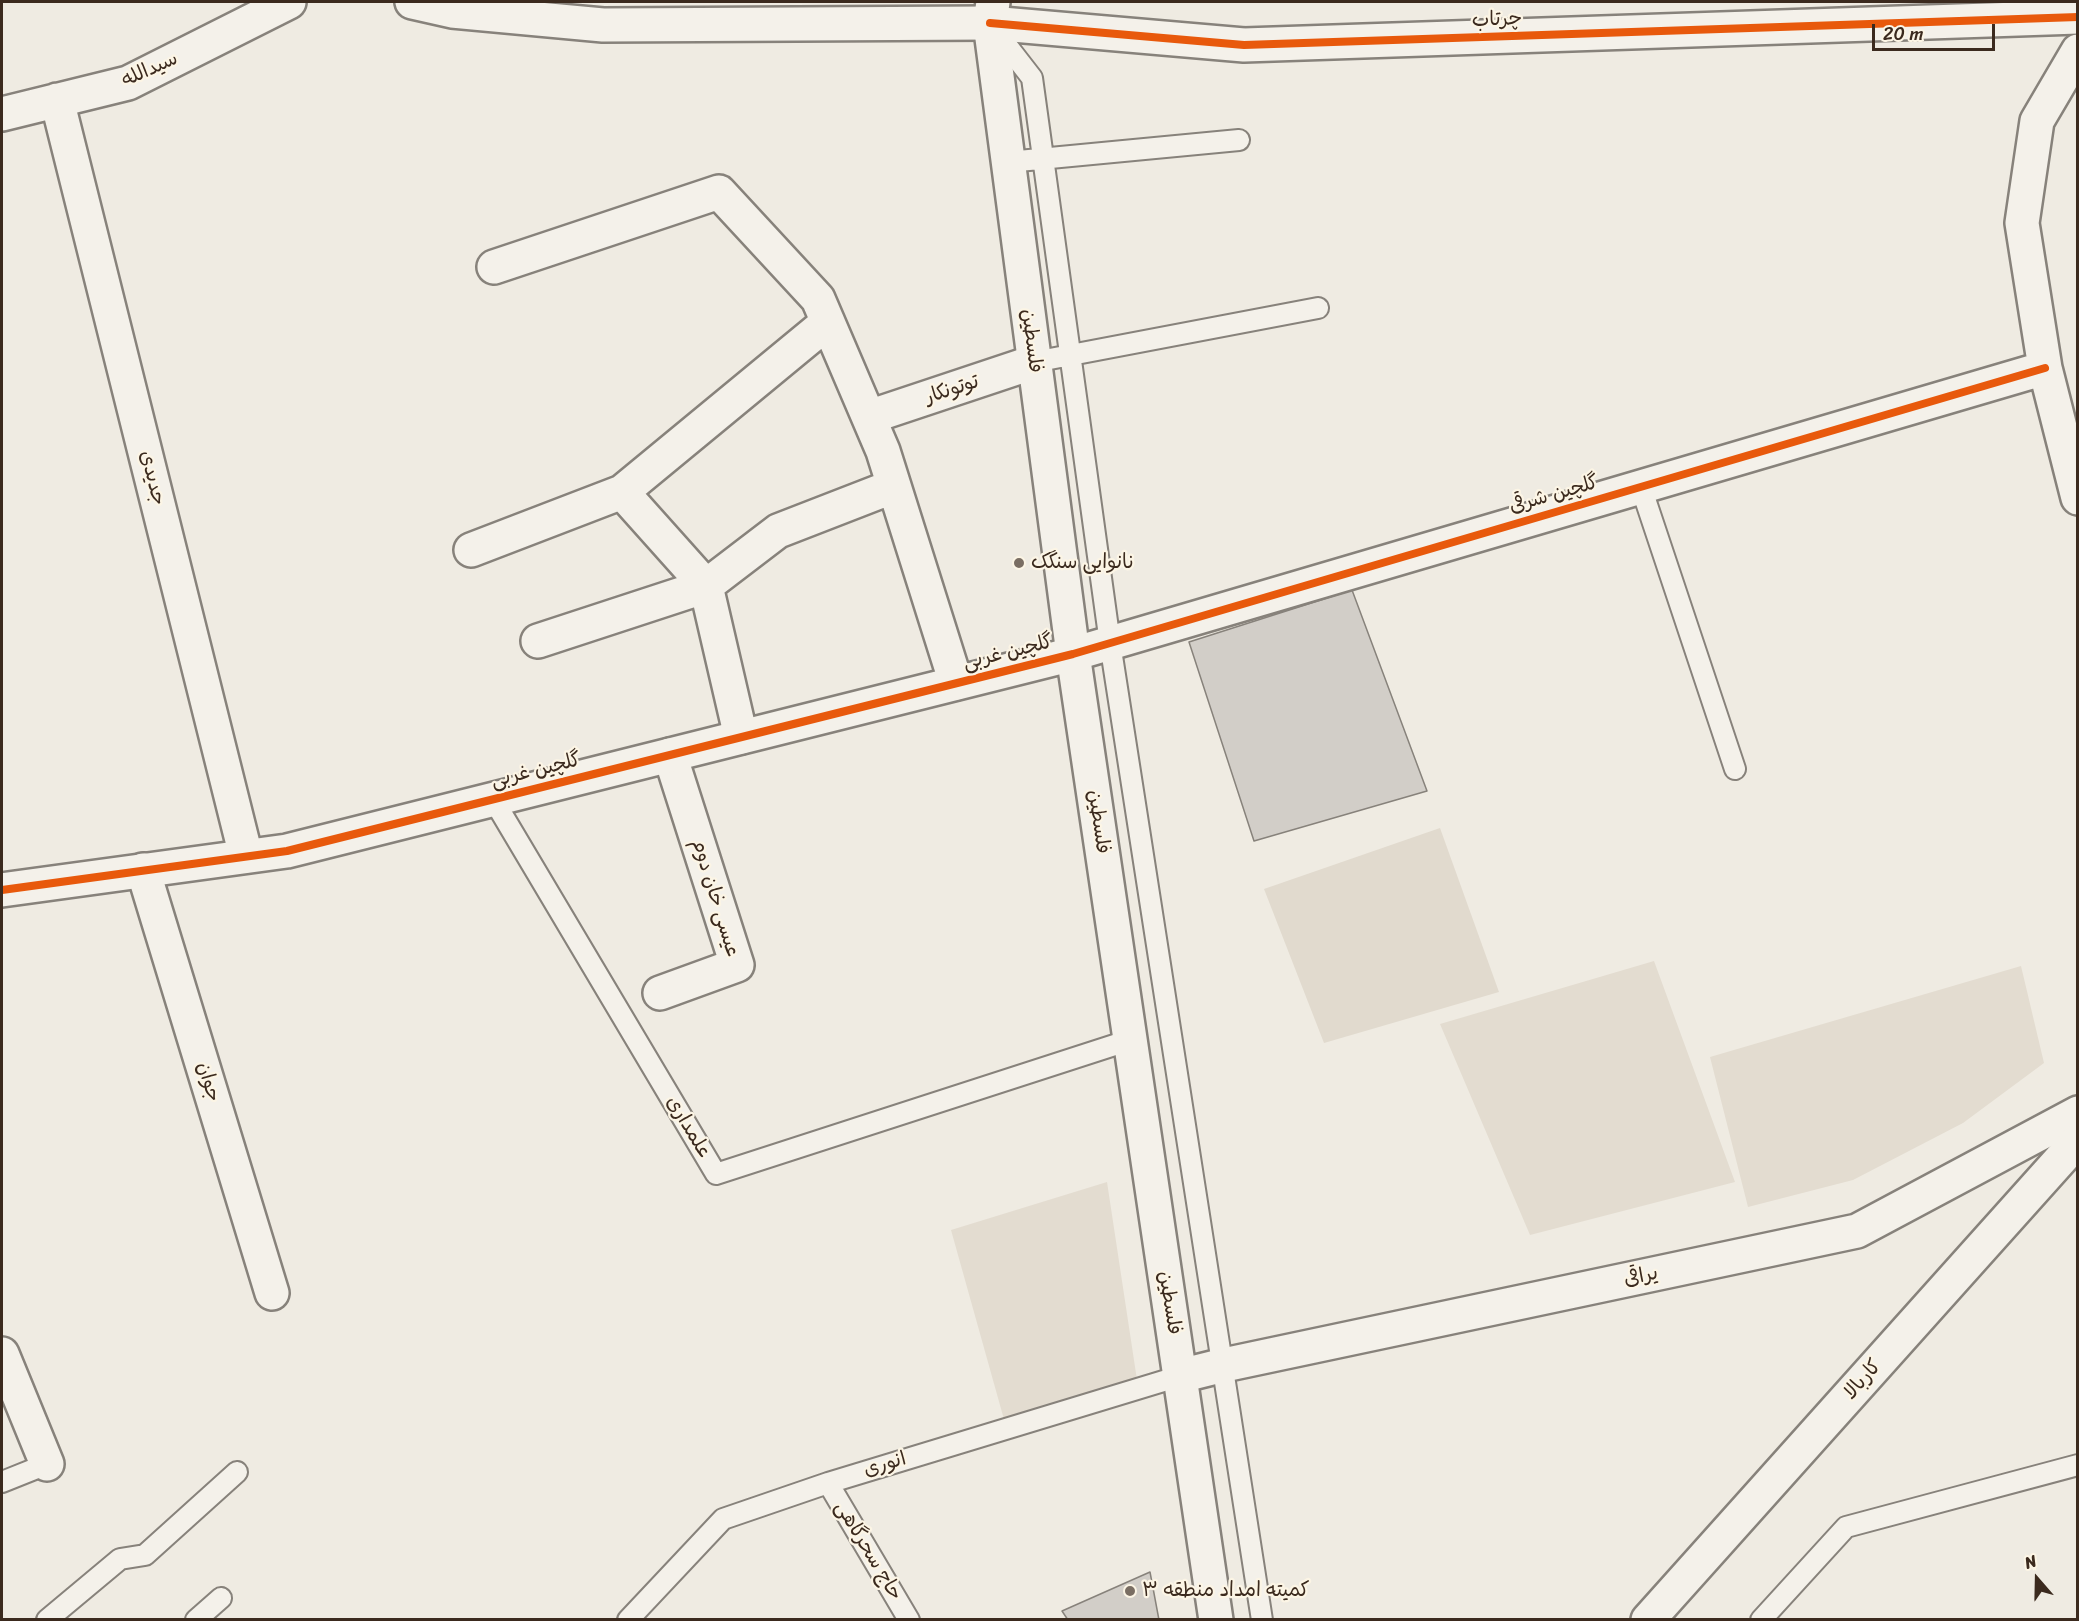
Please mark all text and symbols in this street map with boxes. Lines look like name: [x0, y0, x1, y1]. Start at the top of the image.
street label: چرتاب: [1471, 7, 1523, 33]
scale bar: [1875, 12, 1998, 50]
text: 20 m: [1883, 18, 1923, 50]
street label: سیدالله: [118, 47, 182, 93]
street label: فلسطین: [1015, 308, 1047, 374]
street label: توتونکار: [922, 370, 982, 410]
street label: جدیدی: [134, 448, 170, 508]
street label: گلچین شرقی: [1507, 471, 1601, 519]
place label: نانوایی سنگک: [1031, 551, 1135, 575]
marker: نانوایی سنگک: [1012, 556, 1026, 570]
street label: گلچین غربی: [961, 630, 1055, 676]
street label: گلچین غربی: [489, 748, 583, 794]
street label: فلسطین: [1082, 789, 1114, 855]
street label: عیسی خان دوم: [686, 836, 744, 960]
street label: جوان: [191, 1059, 225, 1105]
street label: علمداری: [660, 1092, 716, 1162]
street label: یراقی: [1622, 1262, 1660, 1292]
street label: فلسطین: [1152, 1269, 1186, 1337]
street label: کاربالا: [1839, 1355, 1887, 1405]
street label: انوری: [861, 1447, 909, 1483]
street label: حاج سحرگاهی: [829, 1497, 907, 1605]
text: N: [2021, 1546, 2041, 1577]
north arrow: [2007, 1549, 2067, 1609]
place label: کمیته امداد منطقه ۳: [1142, 1579, 1310, 1603]
marker: کمیته امداد منطقه ۳: [1123, 1584, 1137, 1598]

